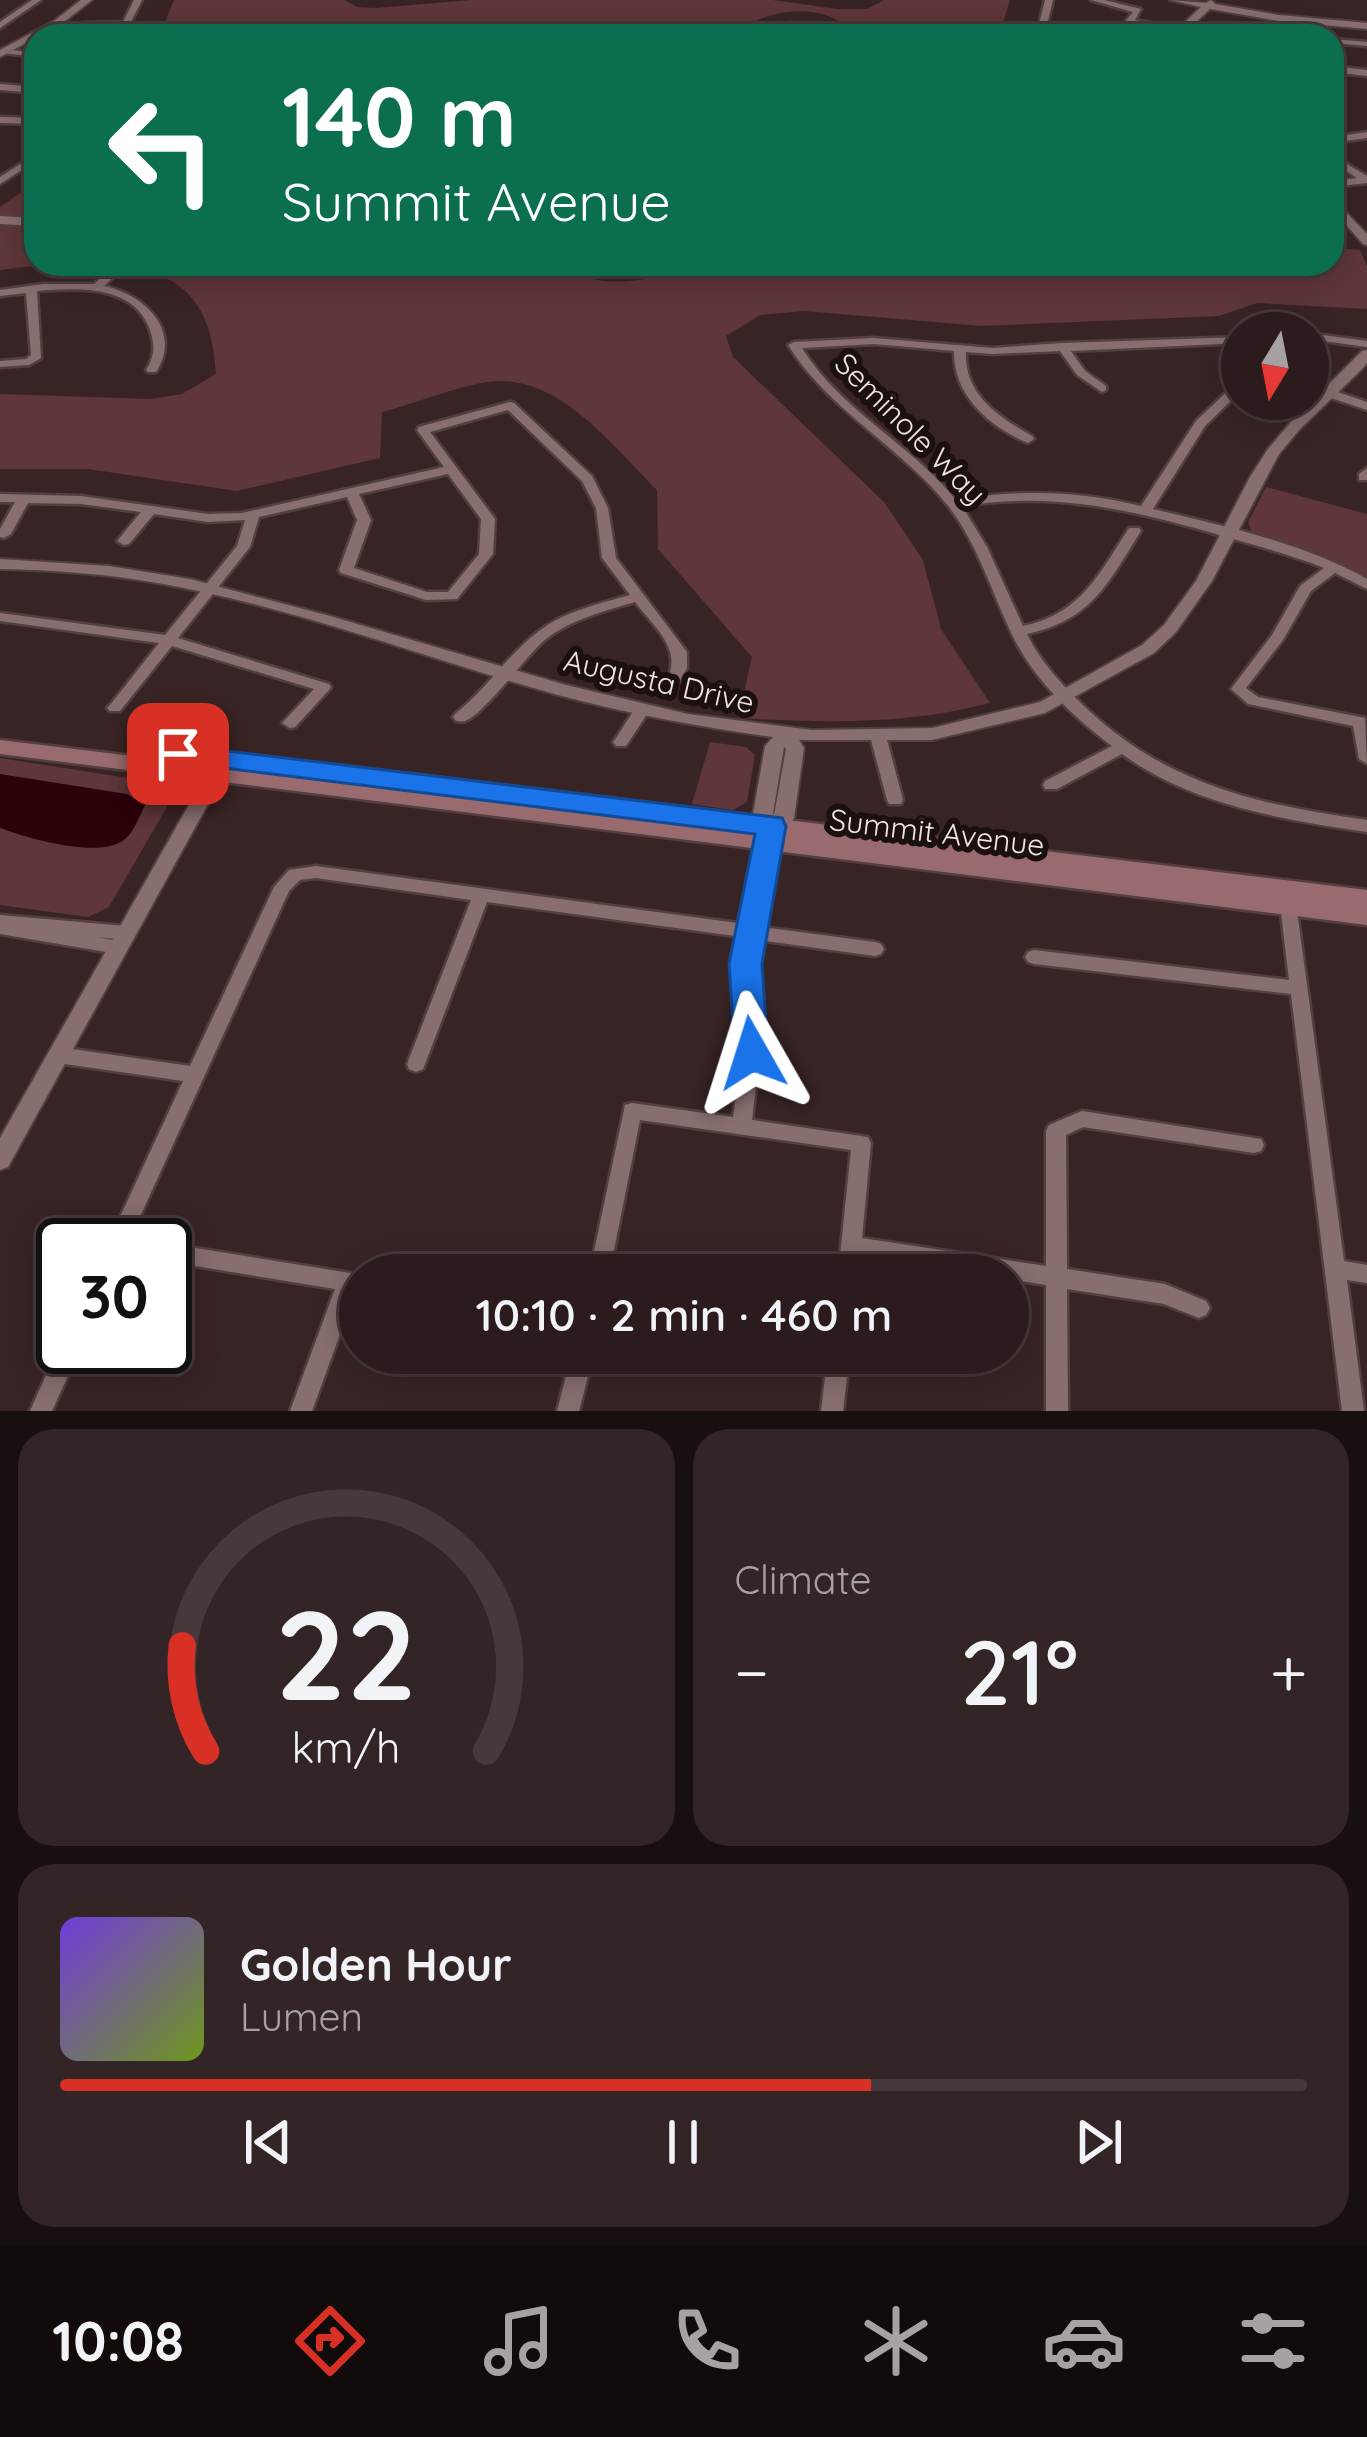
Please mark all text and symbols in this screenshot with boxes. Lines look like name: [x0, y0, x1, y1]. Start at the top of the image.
text: 140 m: [282, 63, 517, 168]
icon: left: [84, 72, 240, 228]
text: Summit Avenue: [282, 167, 671, 235]
north arrow: [1221, 312, 1329, 420]
map controls: [1221, 312, 1329, 420]
street label: Seminole Way: [827, 345, 994, 512]
street label: Augusta Drive: [560, 641, 758, 721]
pin: [127, 703, 229, 805]
icon: arrive: [145, 721, 211, 787]
street label: Summit Avenue: [828, 800, 1047, 864]
position arrow: [689, 990, 815, 1116]
speed limit sign: 30: [36, 1218, 192, 1374]
text: 10:10 · 2 min · 460 m: [476, 1286, 892, 1342]
text: Climate: [735, 1555, 872, 1604]
text: 22: [275, 1575, 417, 1731]
text: 21°: [960, 1615, 1079, 1728]
text: −: [735, 1630, 769, 1713]
text: +: [1270, 1630, 1307, 1713]
text: km/h: [292, 1719, 401, 1773]
text: Golden Hour: [240, 1936, 512, 1992]
text: Lumen: [240, 1992, 363, 2041]
icon: previous: [235, 2109, 301, 2175]
icon: pause: [650, 2109, 716, 2175]
icon: next: [1066, 2109, 1132, 2175]
icon: directions: [288, 2299, 372, 2383]
icon: music: [477, 2299, 561, 2383]
icon: phone: [665, 2299, 749, 2383]
icon: climate: [854, 2299, 938, 2383]
icon: car: [1042, 2299, 1126, 2383]
icon: filters: [1231, 2299, 1315, 2383]
text: 10:08: [52, 2307, 184, 2375]

